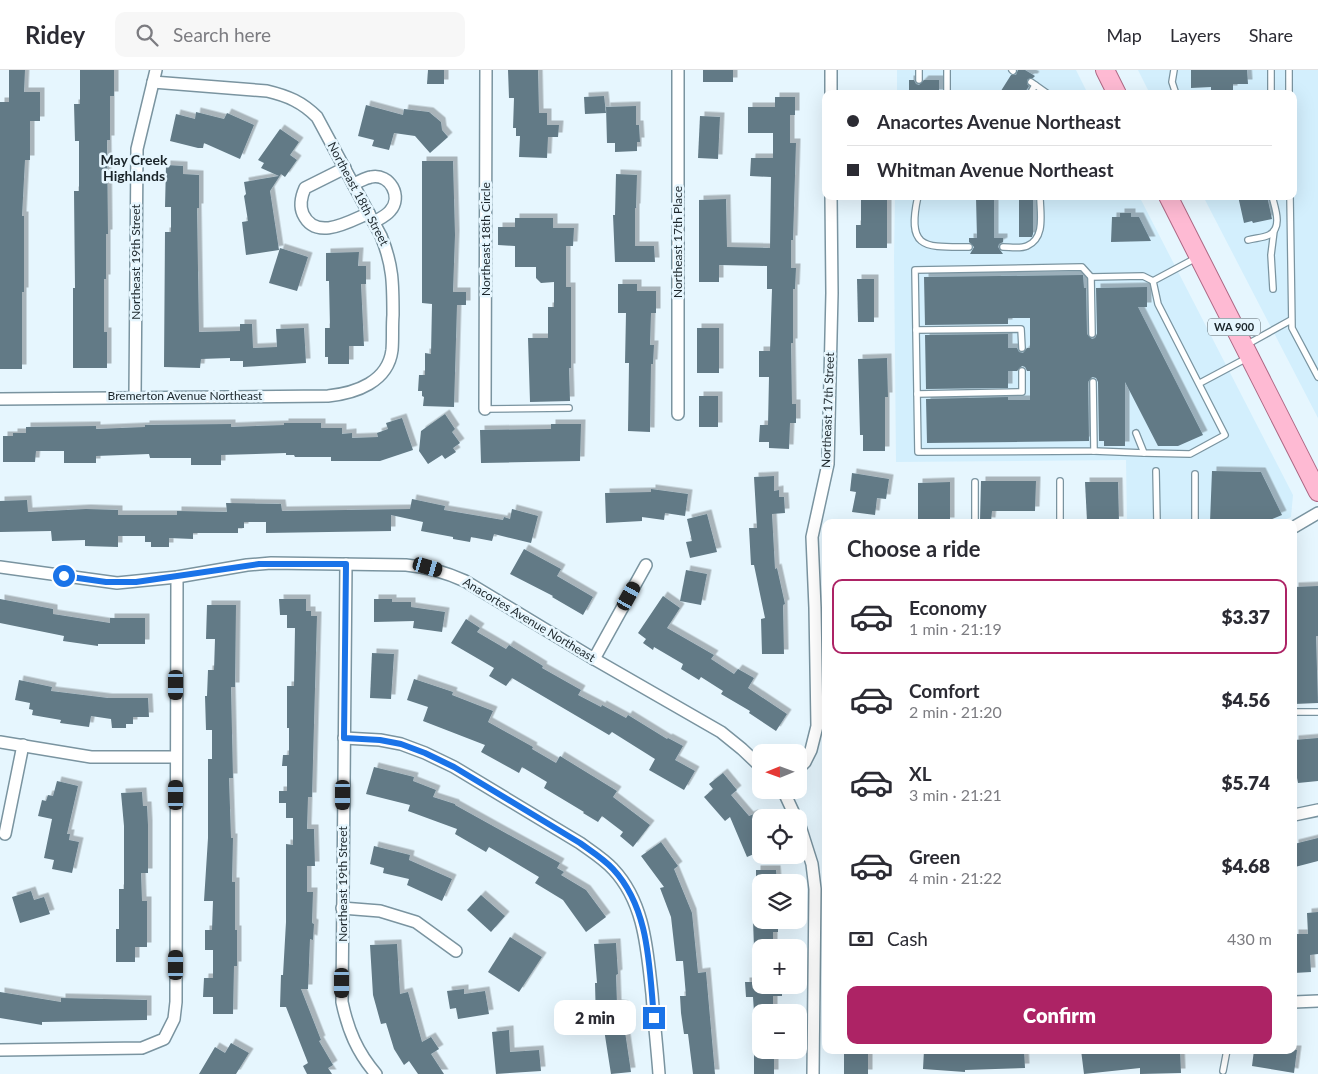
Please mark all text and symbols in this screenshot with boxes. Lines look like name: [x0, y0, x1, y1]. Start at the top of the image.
search box: [115, 12, 465, 57]
text: Ridey: [25, 20, 85, 49]
icon: search: [133, 21, 161, 49]
text: Search here: [173, 23, 271, 46]
text: Map: [1106, 24, 1142, 46]
text: Layers: [1170, 24, 1221, 46]
text: Share: [1249, 24, 1293, 46]
text: Anacortes Avenue Northeast: [877, 110, 1121, 133]
street label: Northeast 18th Street: [325, 139, 393, 249]
district label: May Creek Highlands: [100, 151, 168, 184]
text: Whitman Avenue Northeast: [877, 158, 1114, 181]
street label: Northeast 18th Circle: [478, 182, 493, 296]
street label: Northeast 17th Place: [670, 186, 685, 298]
street label: Northeast 19th Street: [128, 204, 143, 320]
road number: WA 900: [1208, 318, 1260, 336]
street label: Northeast 17th Street: [818, 351, 837, 468]
street label: Bremerton Avenue Northeast: [108, 388, 263, 403]
text: Choose a ride: [847, 535, 981, 562]
car: [411, 556, 444, 578]
route start: [53, 565, 75, 587]
street label: Anacortes Avenue Northeast: [460, 574, 599, 665]
car: [615, 579, 642, 613]
icon: car: [849, 594, 894, 639]
text: Economy: [909, 596, 987, 619]
text: $3.37: [1221, 605, 1270, 628]
text: 1 min · 21:19: [909, 619, 1002, 638]
car: [168, 670, 183, 700]
icon: car: [849, 677, 894, 722]
text: Comfort: [909, 679, 980, 702]
text: $4.56: [1221, 688, 1270, 711]
text: 2 min · 21:20: [909, 702, 1002, 721]
north arrow: [752, 744, 808, 799]
map controls: [752, 744, 807, 1059]
icon: car: [849, 760, 894, 805]
text: XL: [909, 762, 932, 785]
text: $5.74: [1221, 771, 1270, 794]
car: [168, 780, 183, 810]
car: [335, 780, 350, 810]
text: 3 min · 21:21: [909, 785, 1002, 804]
button: locate: [752, 809, 807, 864]
street label: Northeast 19th Street: [335, 826, 350, 942]
icon: car: [849, 843, 894, 888]
text: Green: [909, 845, 960, 868]
text: $4.68: [1221, 854, 1270, 877]
text: 4 min · 21:22: [909, 868, 1002, 887]
button: layers: [752, 874, 807, 929]
icon: cash: [847, 925, 875, 953]
text: Cash: [887, 927, 928, 950]
text: 430 m: [1227, 929, 1272, 948]
button: +: [752, 939, 807, 994]
car: [168, 950, 183, 980]
car: [334, 968, 349, 998]
button: Confirm: [847, 986, 1272, 1044]
callout: 2 min: [554, 1000, 636, 1036]
button: −: [752, 1004, 807, 1059]
route end: [643, 1007, 665, 1029]
text: 2 min: [575, 1008, 615, 1027]

